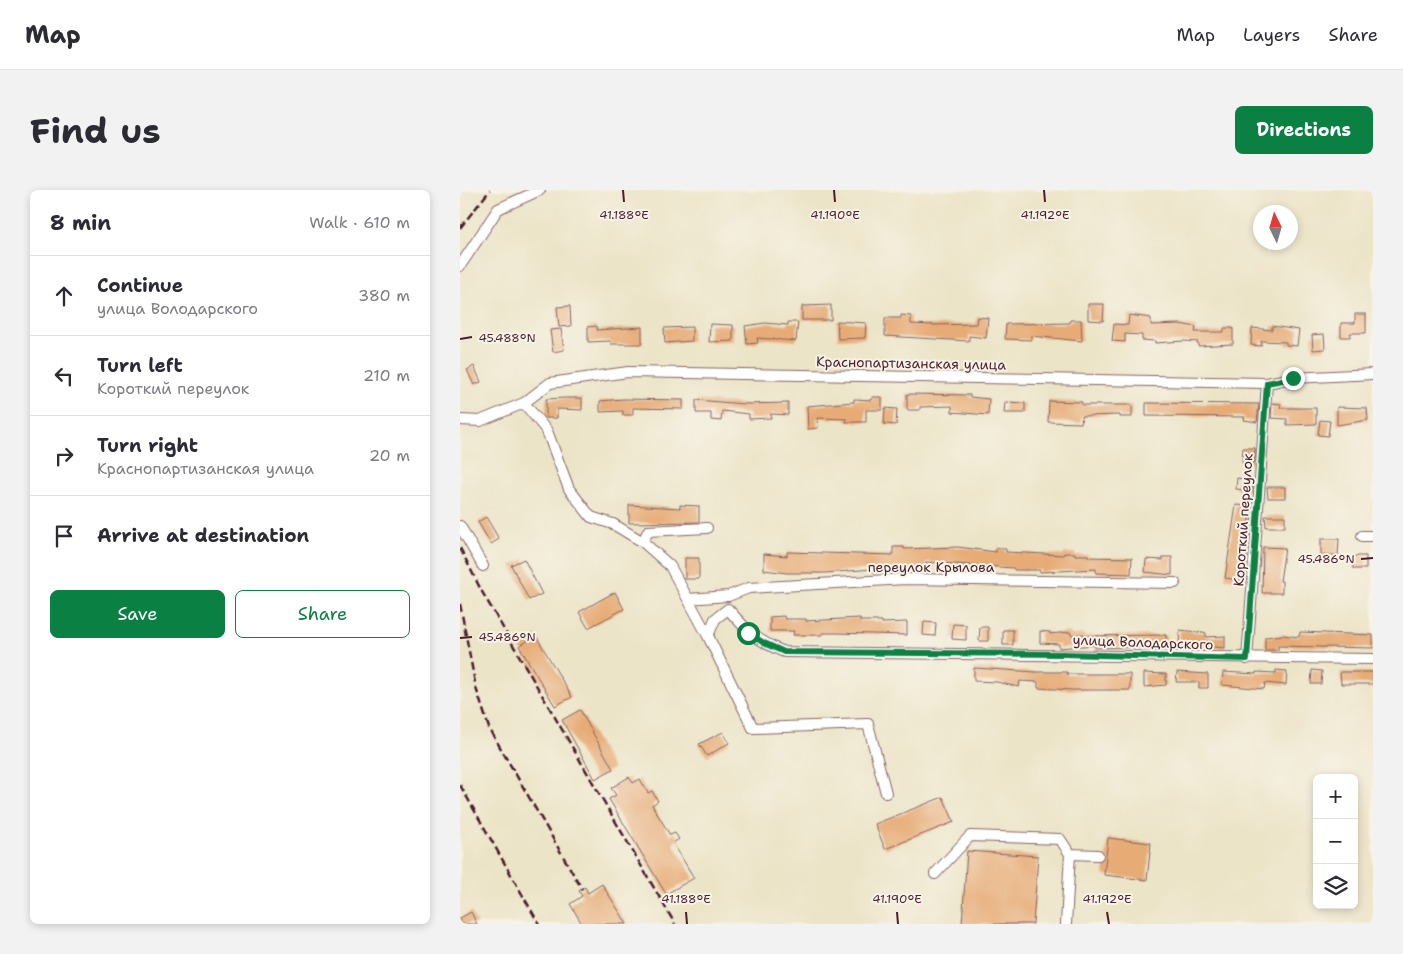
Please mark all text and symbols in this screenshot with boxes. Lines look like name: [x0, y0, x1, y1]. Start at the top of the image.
text: Map: [25, 19, 81, 51]
text: Map: [1177, 23, 1215, 47]
text: Layers: [1243, 23, 1300, 47]
text: Share: [1328, 23, 1378, 47]
button: Directions: [1235, 106, 1373, 154]
text: Find us: [30, 107, 161, 154]
north arrow: [1253, 205, 1298, 250]
text: 41.188°E: [599, 207, 649, 223]
text: 41.190°E: [810, 207, 860, 223]
text: 41.192°E: [1021, 207, 1069, 223]
text: 8 min: [50, 209, 111, 237]
text: Walk · 610 m: [309, 212, 410, 233]
text: Continue: [97, 273, 183, 298]
icon: ahead: [50, 282, 78, 310]
text: 380 m: [358, 285, 410, 306]
text: улица Володарского: [97, 298, 258, 319]
text: 45.488°N: [478, 330, 536, 346]
street label: Краснопартизанская улица: [816, 352, 1006, 374]
text: Turn left: [97, 353, 183, 378]
icon: left: [50, 362, 78, 390]
text: 210 m: [363, 365, 410, 386]
route end: [1282, 367, 1305, 390]
text: Короткий переулок: [97, 378, 249, 399]
text: Turn right: [97, 433, 198, 458]
icon: right: [50, 442, 78, 470]
text: 20 m: [369, 445, 410, 466]
street label: Короткий переулок: [1229, 452, 1257, 587]
text: Краснопартизанская улица: [97, 458, 314, 479]
icon: arrive: [50, 522, 78, 550]
text: Arrive at destination: [97, 523, 309, 548]
text: 45.486°N: [1297, 551, 1355, 567]
street label: переулок Крылова: [868, 558, 995, 576]
button: Save: [50, 590, 225, 638]
button: Share: [235, 590, 410, 638]
route start: [737, 622, 760, 645]
text: 45.486°N: [478, 629, 536, 645]
street label: улица Володарского: [1072, 631, 1214, 653]
map controls: [1313, 774, 1358, 909]
button: +: [1313, 774, 1358, 819]
button: −: [1313, 819, 1358, 864]
button: layers: [1313, 864, 1358, 909]
text: 41.188°E: [661, 891, 711, 907]
text: 41.190°E: [872, 891, 922, 907]
text: 41.192°E: [1083, 891, 1131, 907]

